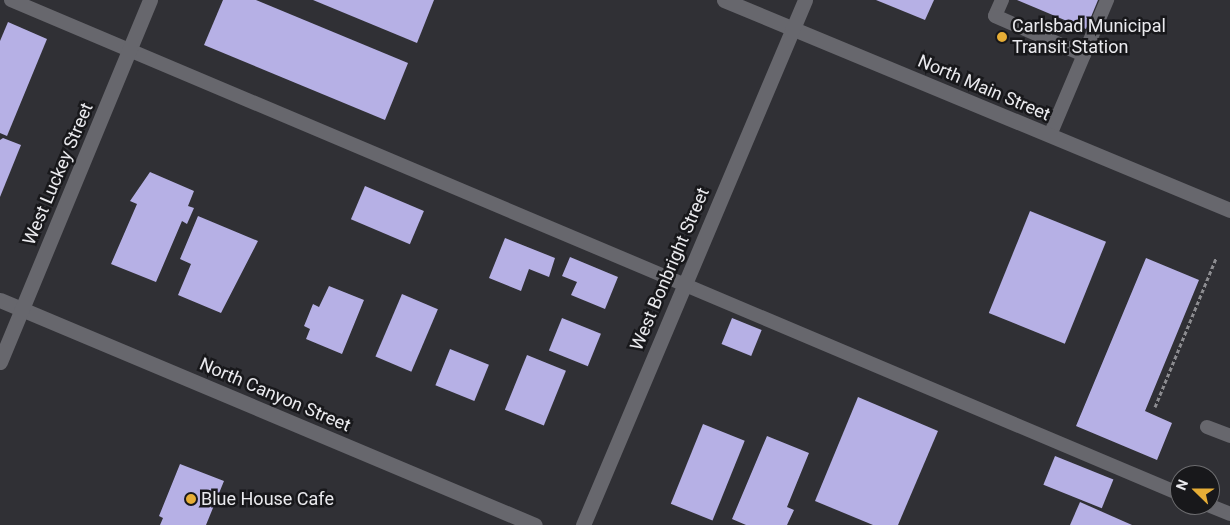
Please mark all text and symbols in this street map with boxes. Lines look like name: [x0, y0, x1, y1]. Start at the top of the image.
place label: Carlsbad Municipal Transit Station: [1012, 16, 1166, 58]
marker: Carlsbad Municipal Transit Station: [996, 31, 1008, 43]
street label: North Main Street: [915, 50, 1053, 126]
street label: West Luckey Street: [18, 100, 98, 248]
street label: West Bonbright Street: [626, 184, 714, 354]
street label: North Canyon Street: [196, 353, 354, 437]
north arrow: [1170, 465, 1220, 515]
text: N: [1173, 477, 1191, 492]
place label: Blue House Cafe: [201, 488, 334, 510]
marker: Blue House Cafe: [185, 493, 197, 505]

